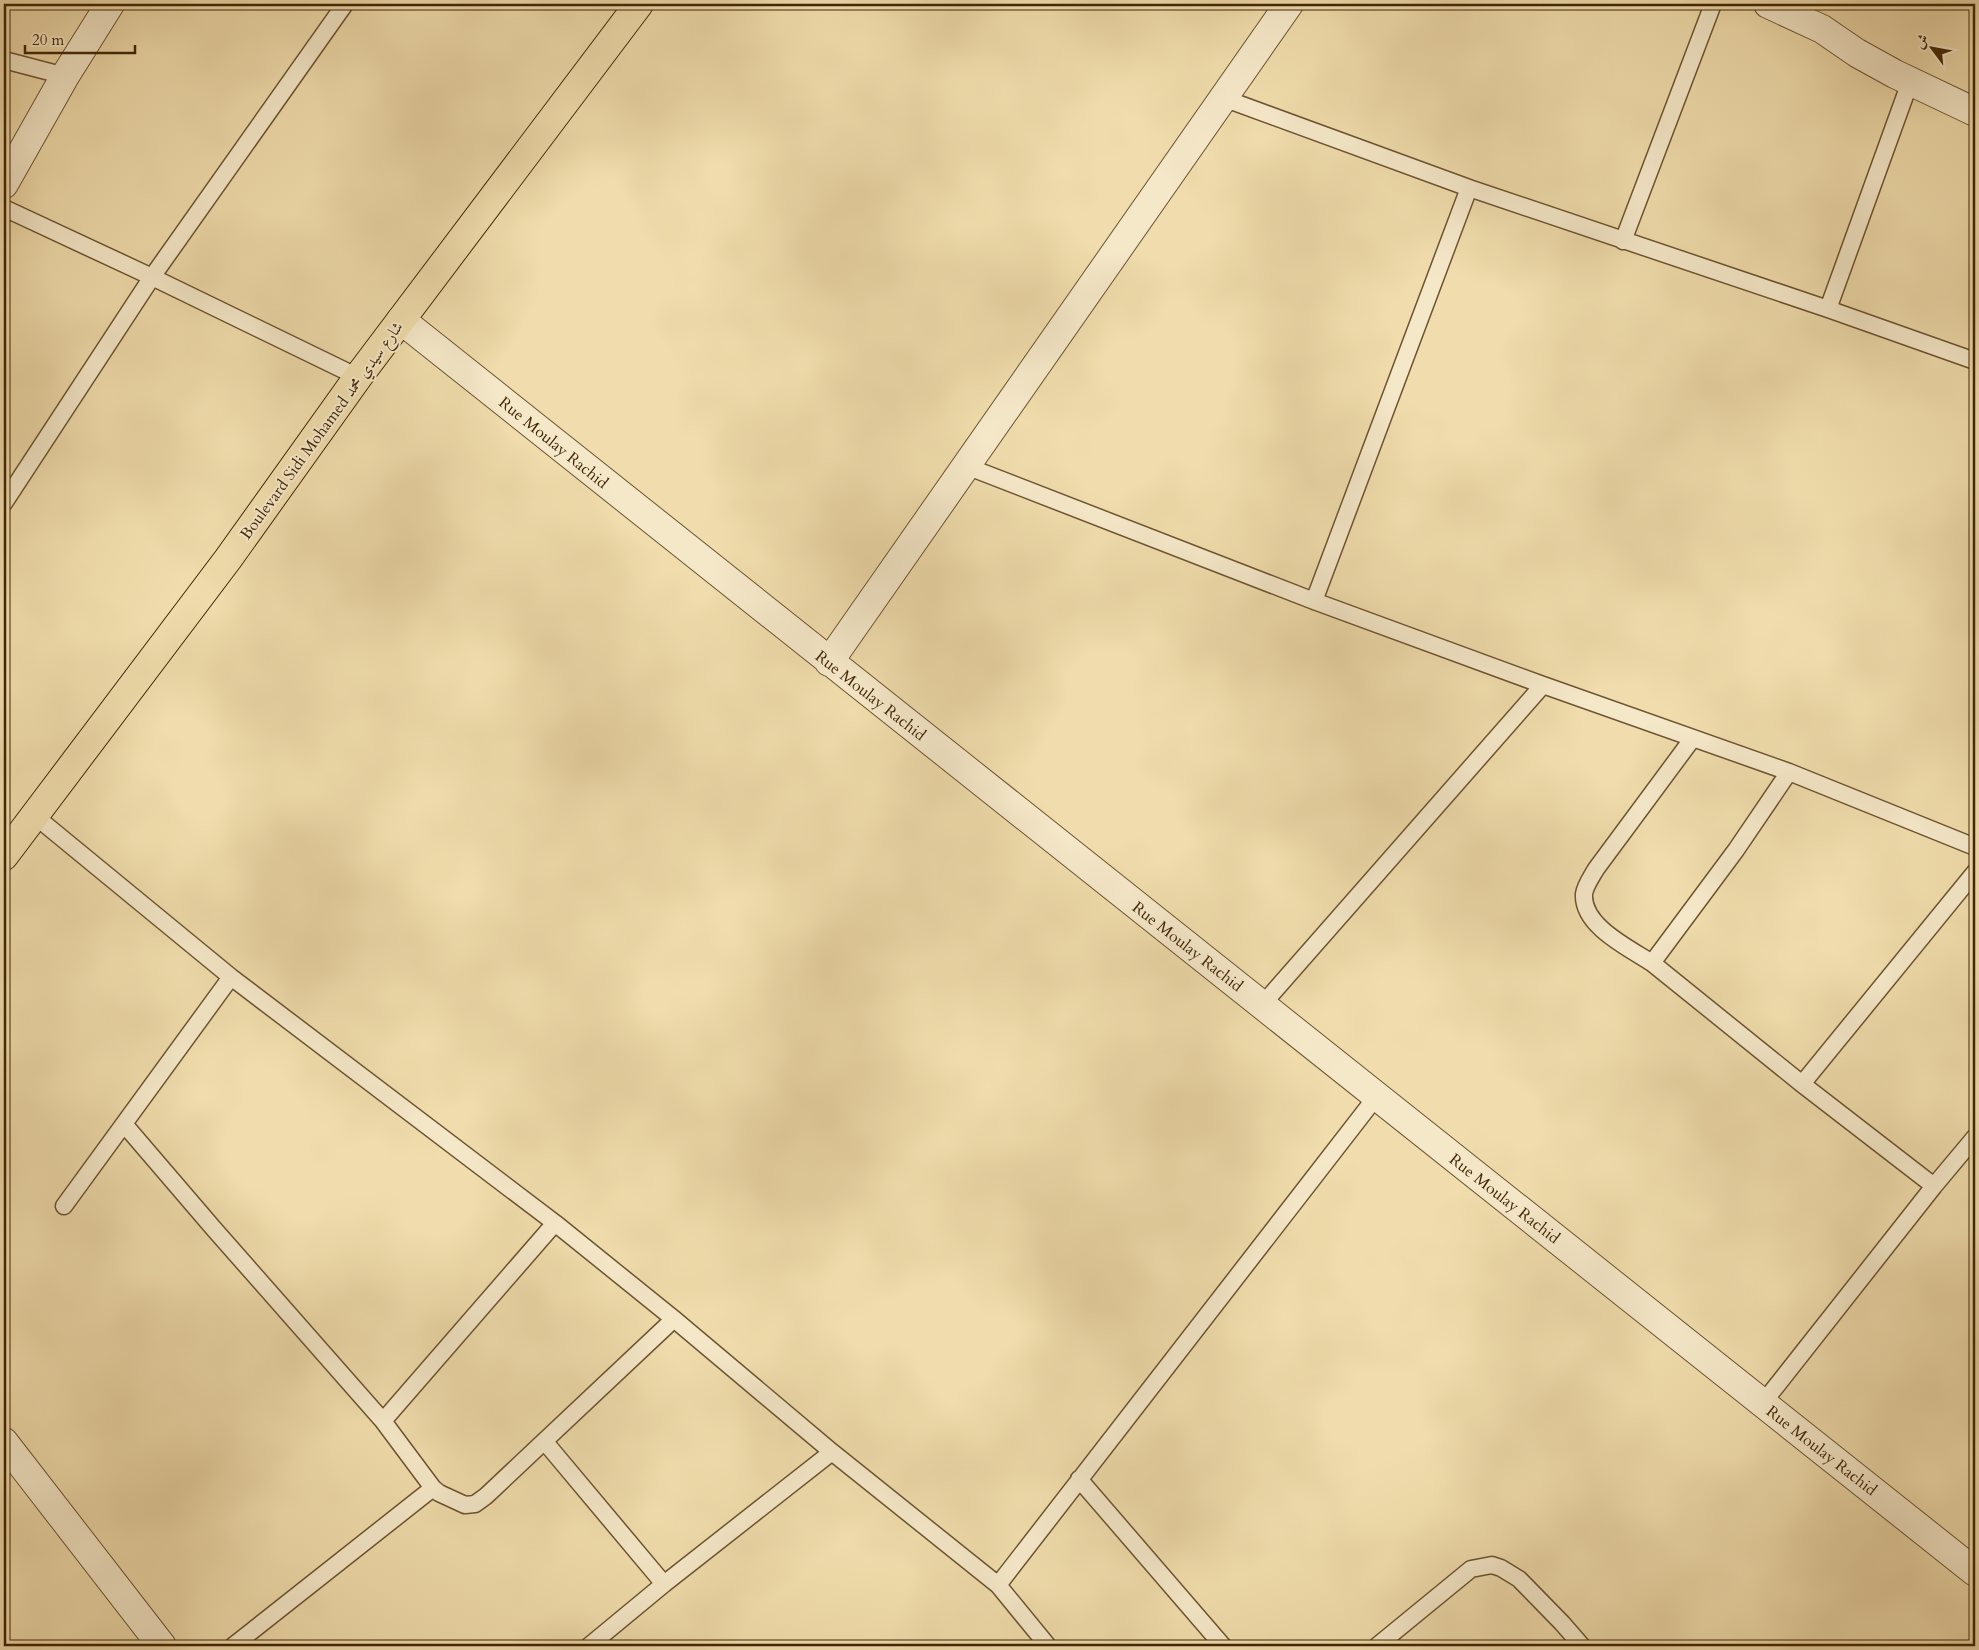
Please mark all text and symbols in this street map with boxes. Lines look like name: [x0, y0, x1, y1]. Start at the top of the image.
scale bar: [25, 22, 135, 54]
north arrow: [1906, 22, 1956, 72]
text: 20 m: [32, 30, 64, 50]
text: ش: [1910, 30, 1933, 52]
street label: Boulevard Sidi Mohamed شارع سيدي محمد: [235, 317, 410, 545]
street label: Rue Moulay Rachid: [494, 392, 613, 494]
street label: Rue Moulay Rachid: [811, 646, 931, 746]
street label: Rue Moulay Rachid: [1128, 897, 1248, 997]
street label: Rue Moulay Rachid: [1445, 1149, 1565, 1249]
street label: Rue Moulay Rachid: [1762, 1401, 1882, 1501]

